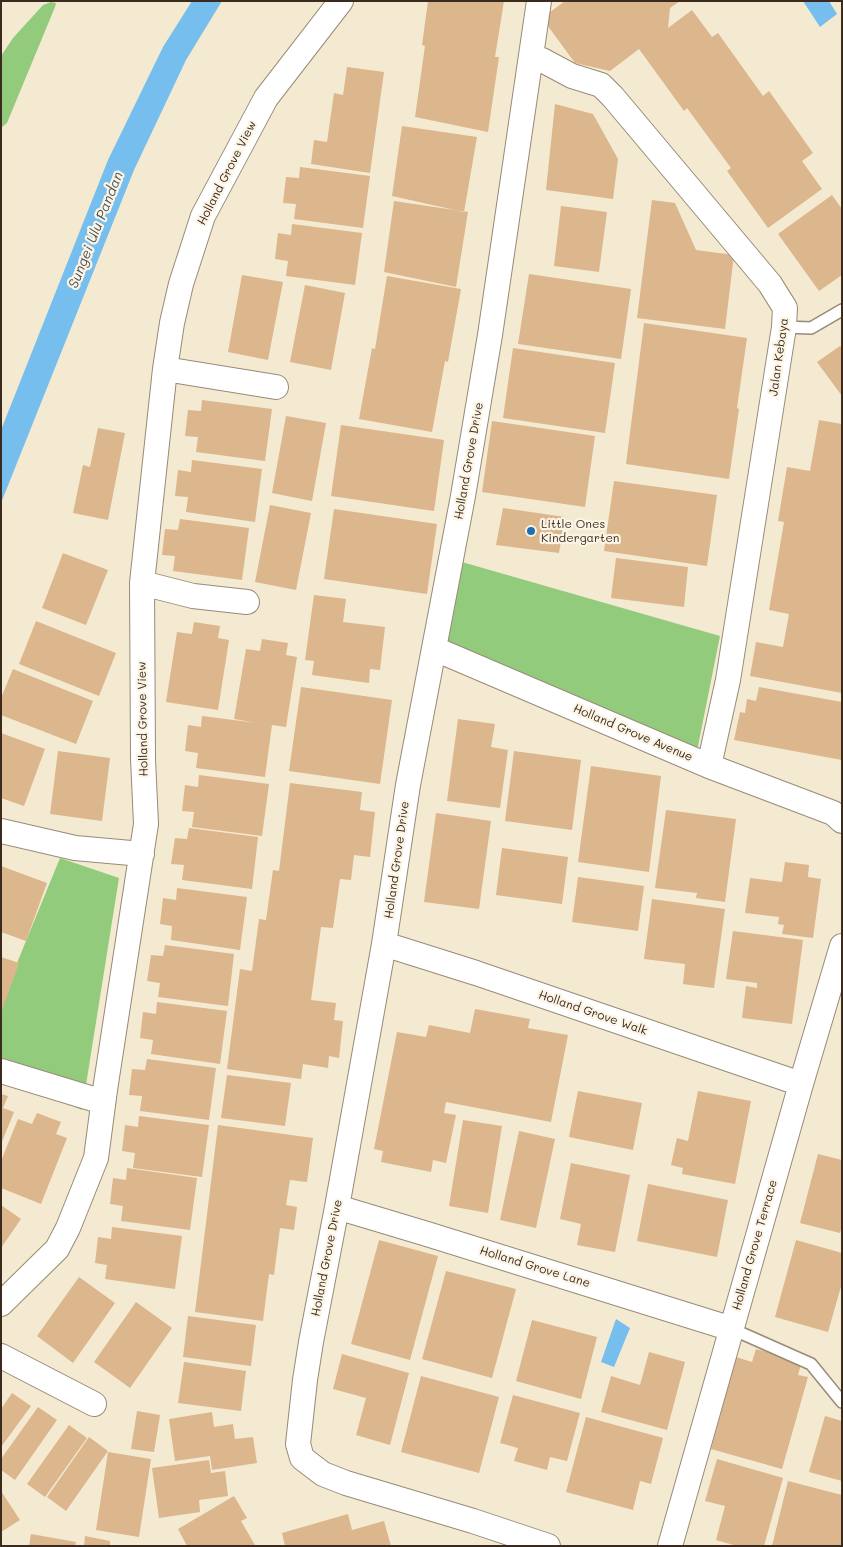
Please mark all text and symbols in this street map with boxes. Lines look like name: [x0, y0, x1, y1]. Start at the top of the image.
street label: Holland Grove View: [194, 118, 260, 228]
water label: Sungei Ulu Pandan: [65, 169, 127, 291]
street label: Jalan Kebaya: [766, 317, 792, 397]
street label: Holland Grove Drive: [452, 401, 486, 521]
place label: Little Ones Kindergarten: [541, 517, 619, 545]
marker: Little Ones Kindergarten: [525, 525, 537, 537]
street label: Holland Grove View: [135, 661, 151, 777]
street label: Holland Grove Avenue: [571, 701, 695, 765]
street label: Holland Grove Drive: [382, 800, 412, 920]
street label: Holland Grove Walk: [537, 988, 649, 1038]
street label: Holland Grove Terrace: [729, 1178, 781, 1312]
street label: Holland Grove Drive: [309, 1198, 345, 1318]
street label: Holland Grove Lane: [478, 1243, 592, 1291]

